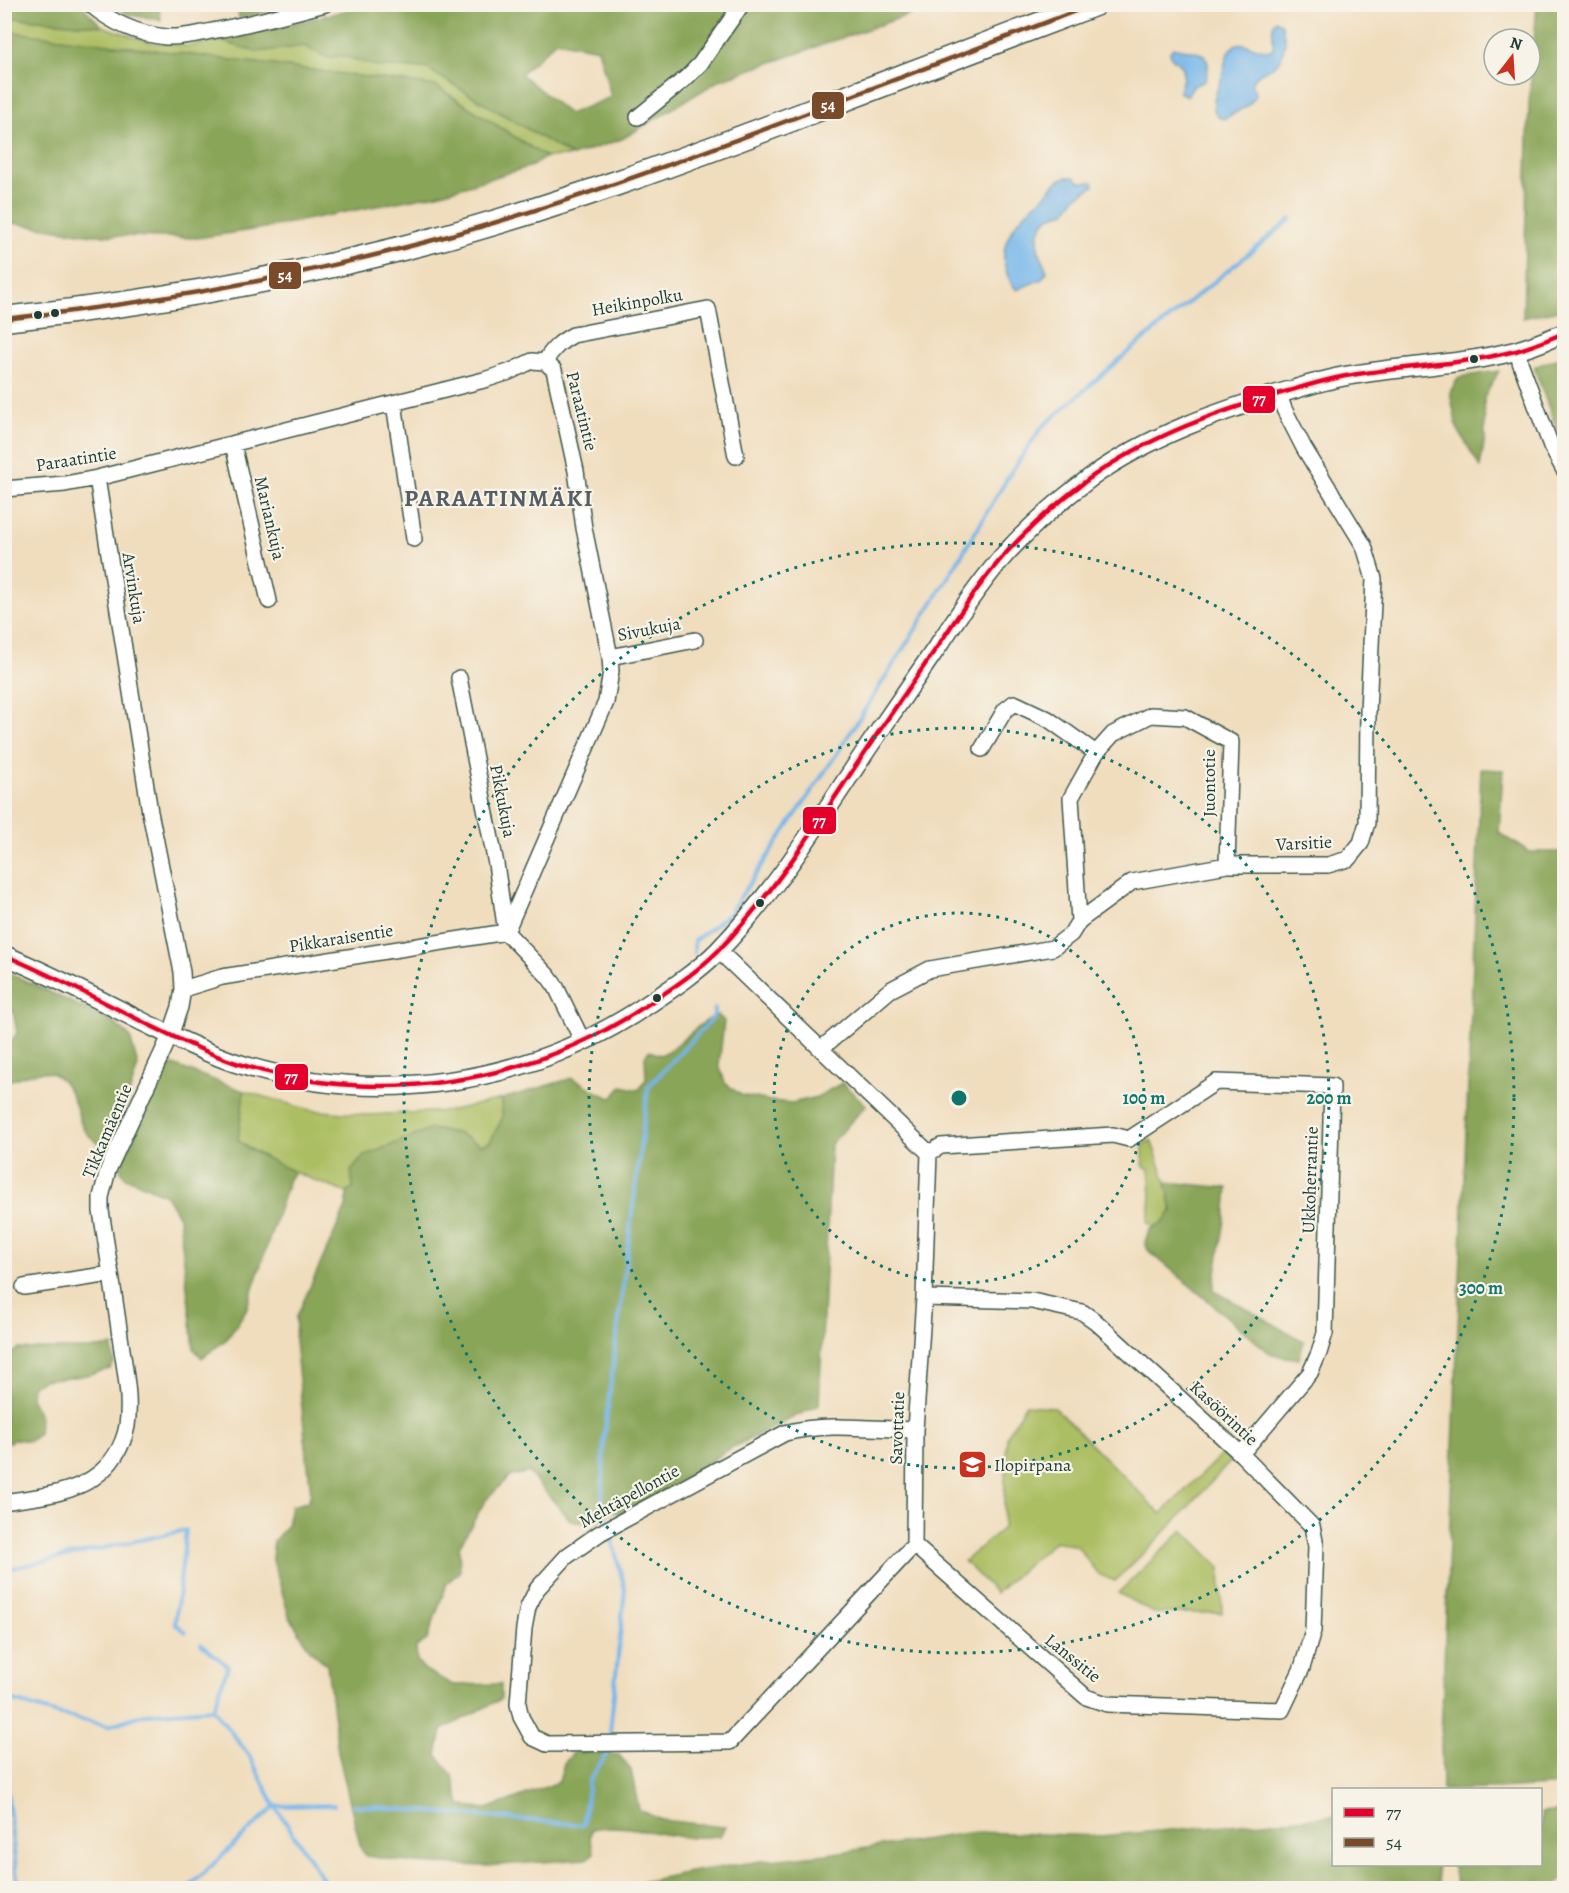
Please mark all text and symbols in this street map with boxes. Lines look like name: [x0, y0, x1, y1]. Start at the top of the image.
north arrow: [1482, 27, 1542, 87]
text: N: [1507, 31, 1525, 56]
line badge: 54: [811, 91, 845, 120]
text: 54: [821, 95, 836, 117]
line badge: 54: [268, 261, 302, 290]
text: 54: [278, 265, 293, 287]
street label: Heikinpolku: [590, 282, 685, 322]
unlabelled marker: [49, 307, 61, 319]
unlabelled marker: [32, 309, 44, 321]
unlabelled marker: [1468, 353, 1480, 365]
street label: Paraatintie: [561, 369, 603, 453]
line badge: 77: [1242, 385, 1276, 414]
text: 77: [1252, 389, 1266, 411]
street label: Paraatintie: [34, 441, 118, 477]
street label: Mariankuja: [249, 474, 291, 563]
district label: PARAATINMÄKI: [404, 482, 594, 514]
street label: Arvinkuja: [116, 550, 152, 626]
street label: Sivukuja: [615, 611, 683, 647]
street label: Juontotie: [1197, 749, 1221, 817]
street label: Pikkukuja: [484, 762, 522, 840]
line badge: 77: [802, 806, 837, 835]
text: 77: [812, 811, 826, 833]
street label: Varsitie: [1274, 830, 1333, 857]
unlabelled marker: [754, 897, 766, 909]
street label: Pikkaraisentie: [287, 918, 395, 958]
unlabelled marker: [651, 992, 663, 1004]
line badge: 77: [274, 1063, 309, 1091]
text: 77: [284, 1067, 298, 1089]
street label: Tikkamäentie: [76, 1080, 138, 1182]
text: 100 m: [1123, 1086, 1165, 1110]
text: 200 m: [1306, 1086, 1352, 1110]
centre of rings: [949, 1088, 969, 1108]
street label: Ukkoherrantie: [1296, 1126, 1324, 1234]
text: 300 m: [1459, 1276, 1503, 1300]
street label: Kasöörintie: [1185, 1375, 1263, 1451]
street label: Savottatie: [884, 1391, 910, 1465]
school or university icon: Ilopirpana: [957, 1449, 989, 1481]
place label: Ilopirpana: [994, 1453, 1072, 1477]
street label: Mehtäpellontie: [575, 1459, 683, 1533]
street label: Lanssitie: [1040, 1628, 1106, 1688]
legend: [1332, 1788, 1542, 1866]
text: 77: [1386, 1800, 1402, 1824]
text: 54: [1386, 1830, 1402, 1854]

